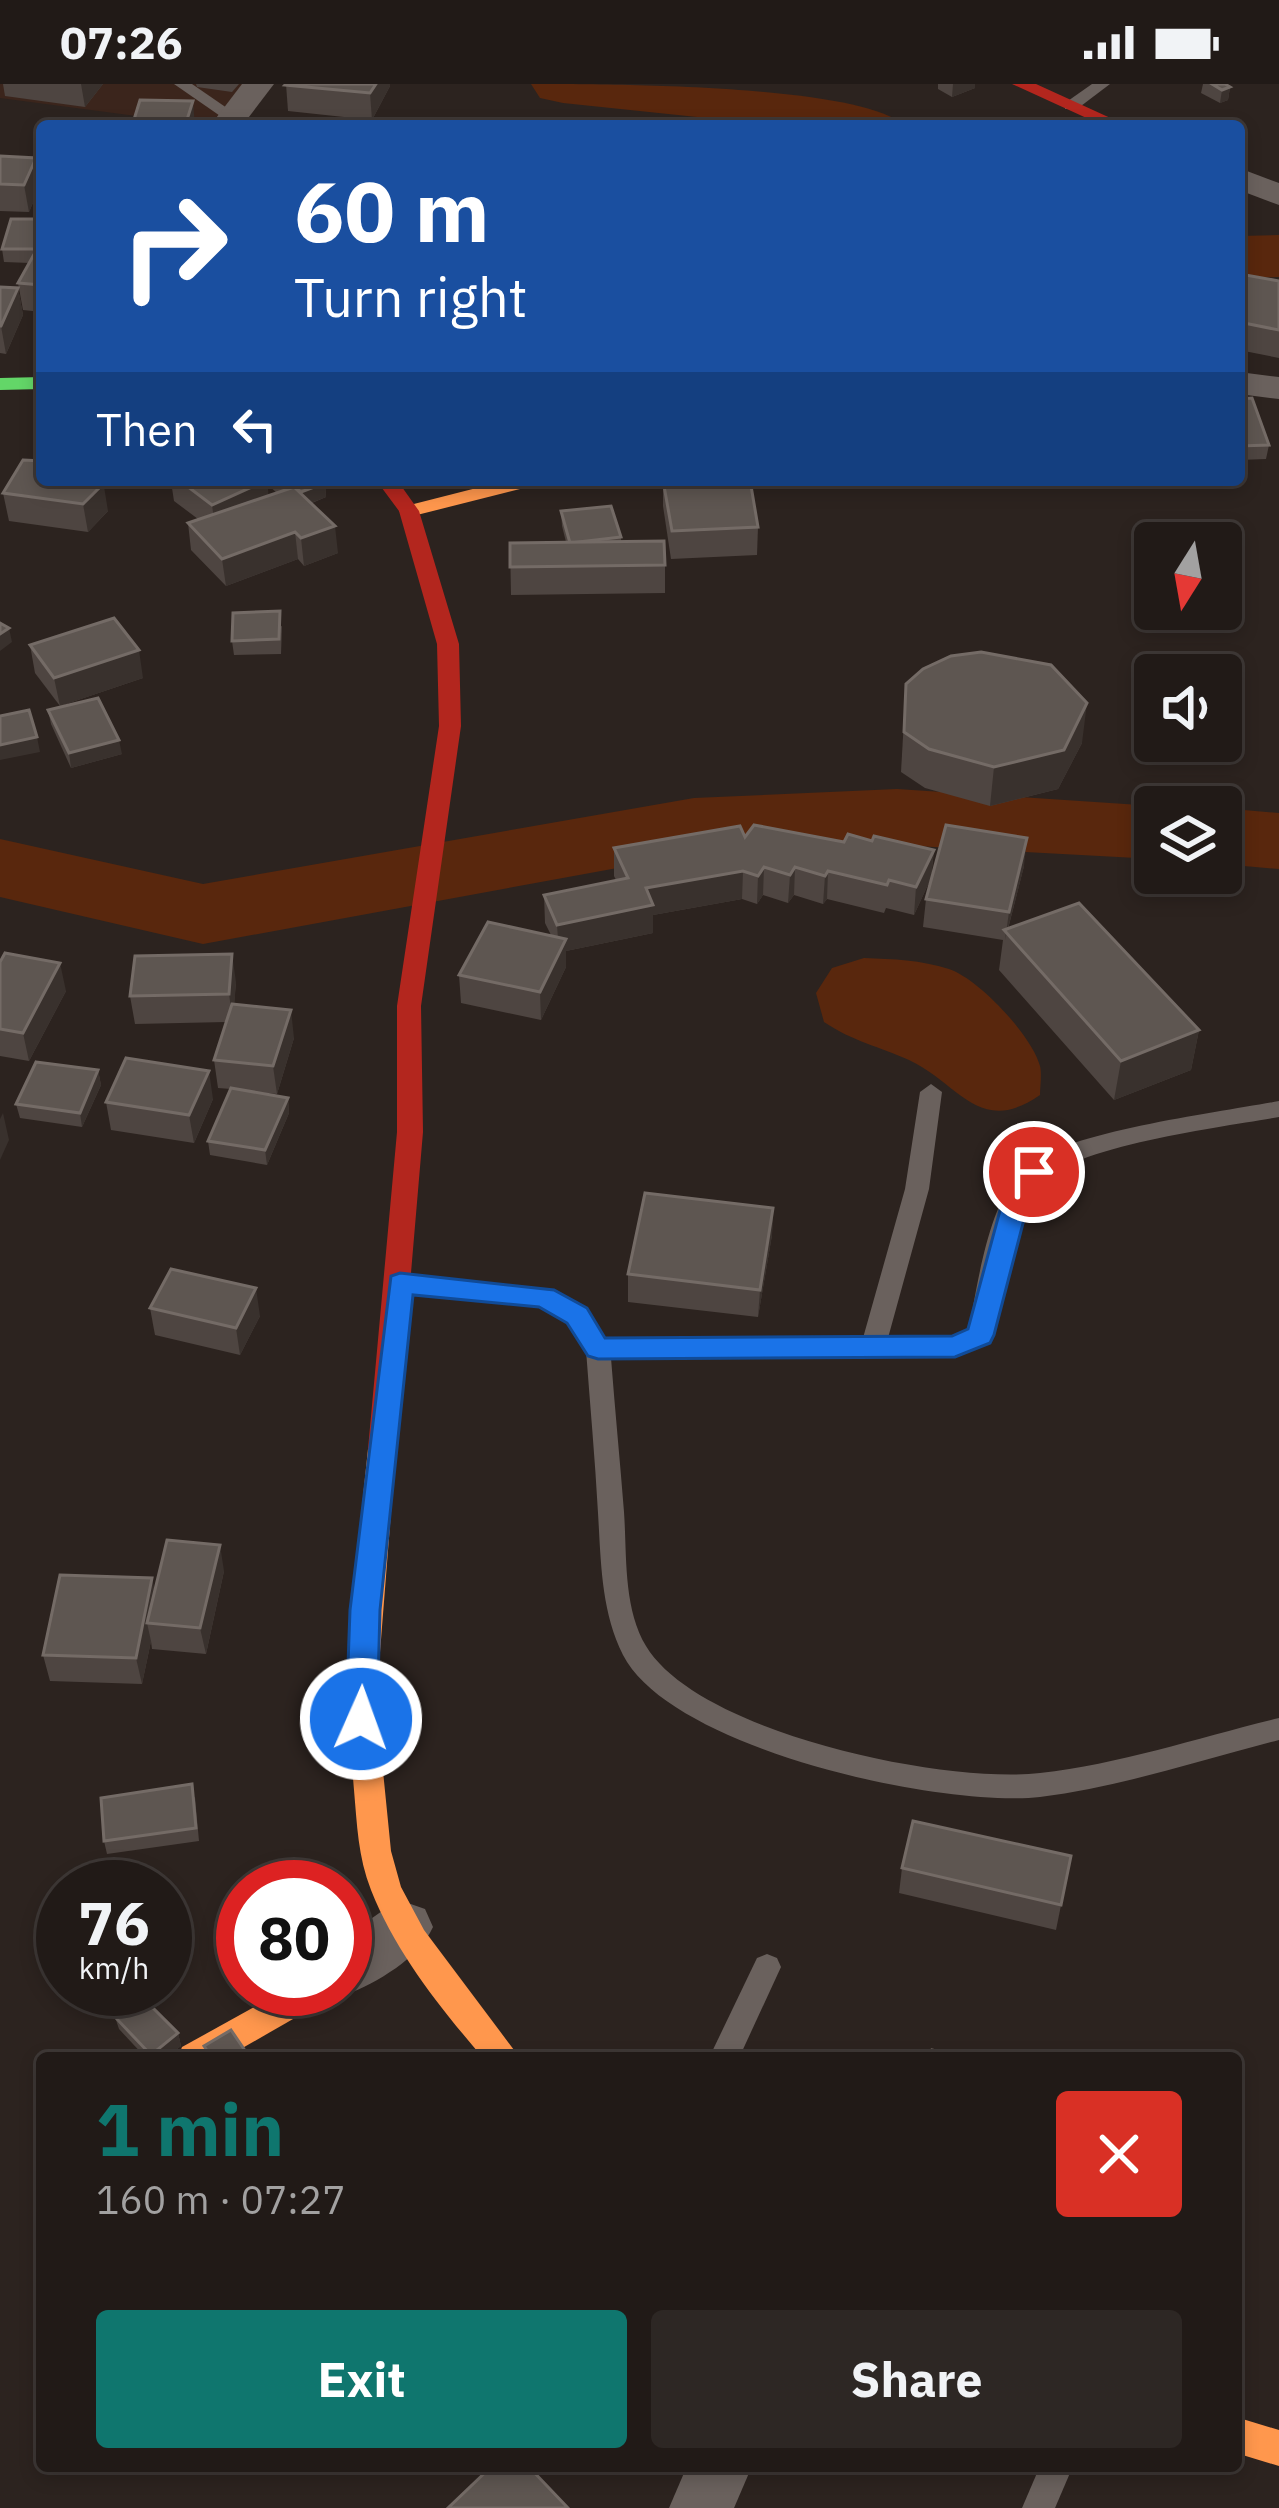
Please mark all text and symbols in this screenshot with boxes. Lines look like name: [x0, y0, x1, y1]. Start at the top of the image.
text: 07:26: [60, 13, 183, 71]
text: 60 m: [294, 156, 490, 265]
icon: right: [96, 168, 252, 324]
text: Turn right: [294, 262, 528, 332]
icon: left: [222, 396, 288, 462]
text: Then: [96, 400, 198, 458]
north arrow: [1134, 522, 1242, 630]
map controls: [1134, 522, 1242, 894]
button: sound: [1134, 654, 1242, 762]
button: layers: [1134, 786, 1242, 894]
pin: [983, 1121, 1085, 1223]
icon: arrive: [1001, 1139, 1067, 1205]
position arrow: [298, 1656, 424, 1782]
speed limit sign: 80: [216, 1860, 372, 2016]
text: 76: [78, 1883, 150, 1962]
text: km/h: [79, 1948, 149, 1987]
text: 1 min: [96, 2082, 284, 2176]
button: close: [1056, 2091, 1182, 2217]
text: 160 m · 07:27: [96, 2174, 346, 2225]
button: Exit: [96, 2310, 627, 2448]
button: Share: [651, 2310, 1182, 2448]

